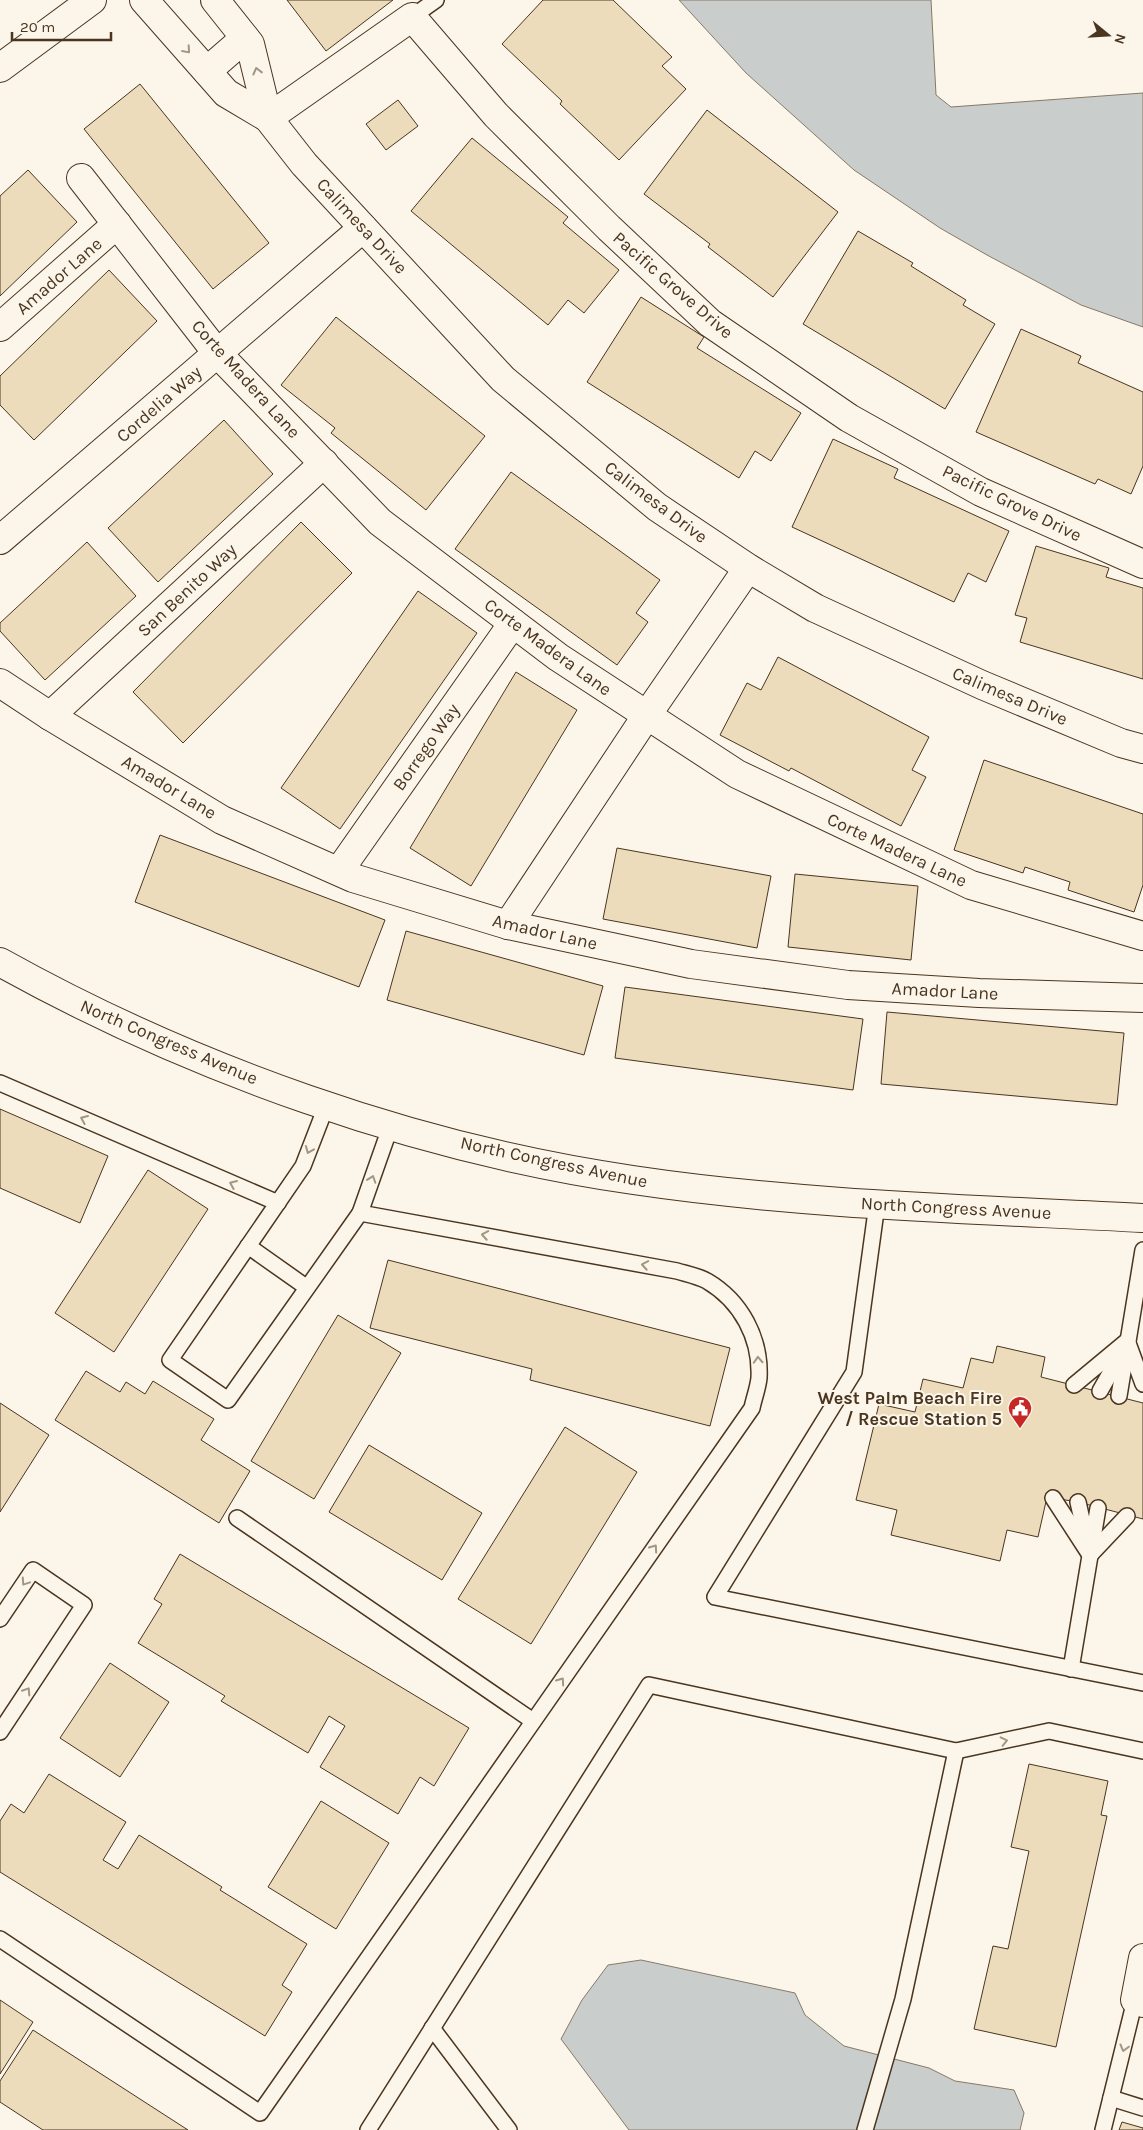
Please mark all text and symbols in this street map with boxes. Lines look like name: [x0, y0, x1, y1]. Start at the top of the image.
scale bar: [12, 10, 111, 42]
north arrow: [1083, 10, 1133, 60]
text: 20 m: [20, 18, 55, 36]
text: N: [1110, 31, 1130, 46]
one-way arrow: [182, 44, 191, 53]
one-way arrow: [252, 67, 262, 75]
street label: Calimesa Drive: [312, 173, 412, 279]
street label: Pacific Grove Drive: [608, 227, 738, 343]
street label: Amador Lane: [11, 233, 107, 319]
street label: Corte Madera Lane: [187, 315, 305, 443]
street label: Cordelia Way: [112, 361, 207, 447]
street label: Calimesa Drive: [600, 456, 712, 548]
street label: Pacific Grove Drive: [939, 460, 1085, 546]
street label: San Benito Way: [133, 538, 241, 641]
street label: Corte Madera Lane: [480, 593, 616, 701]
street label: Calimesa Drive: [949, 662, 1071, 730]
street label: Borrego Way: [388, 699, 464, 795]
street label: Amador Lane: [118, 750, 220, 824]
street label: Corte Madera Lane: [824, 808, 970, 892]
street label: Amador Lane: [490, 909, 600, 955]
street label: Amador Lane: [891, 977, 999, 1005]
street label: North Congress Avenue: [77, 995, 261, 1089]
one-way arrow: [80, 1115, 89, 1126]
street label: North Congress Avenue: [458, 1131, 650, 1193]
one-way arrow: [305, 1145, 316, 1154]
one-way arrow: [366, 1175, 376, 1184]
one-way arrow: [229, 1179, 238, 1190]
street label: North Congress Avenue: [860, 1192, 1052, 1224]
one-way arrow: [481, 1231, 489, 1241]
one-way arrow: [640, 1260, 649, 1270]
one-way arrow: [752, 1356, 763, 1364]
place label: West Palm Beach Fire / Rescue Station 5: [818, 1387, 1002, 1430]
public building icon: West Palm Beach Fire / Rescue Station 5: [1007, 1395, 1033, 1429]
one-way arrow: [648, 1544, 657, 1554]
one-way arrow: [22, 1576, 31, 1586]
one-way arrow: [555, 1678, 564, 1687]
one-way arrow: [21, 1687, 30, 1697]
one-way arrow: [999, 1736, 1008, 1747]
one-way arrow: [1119, 2043, 1130, 2052]

